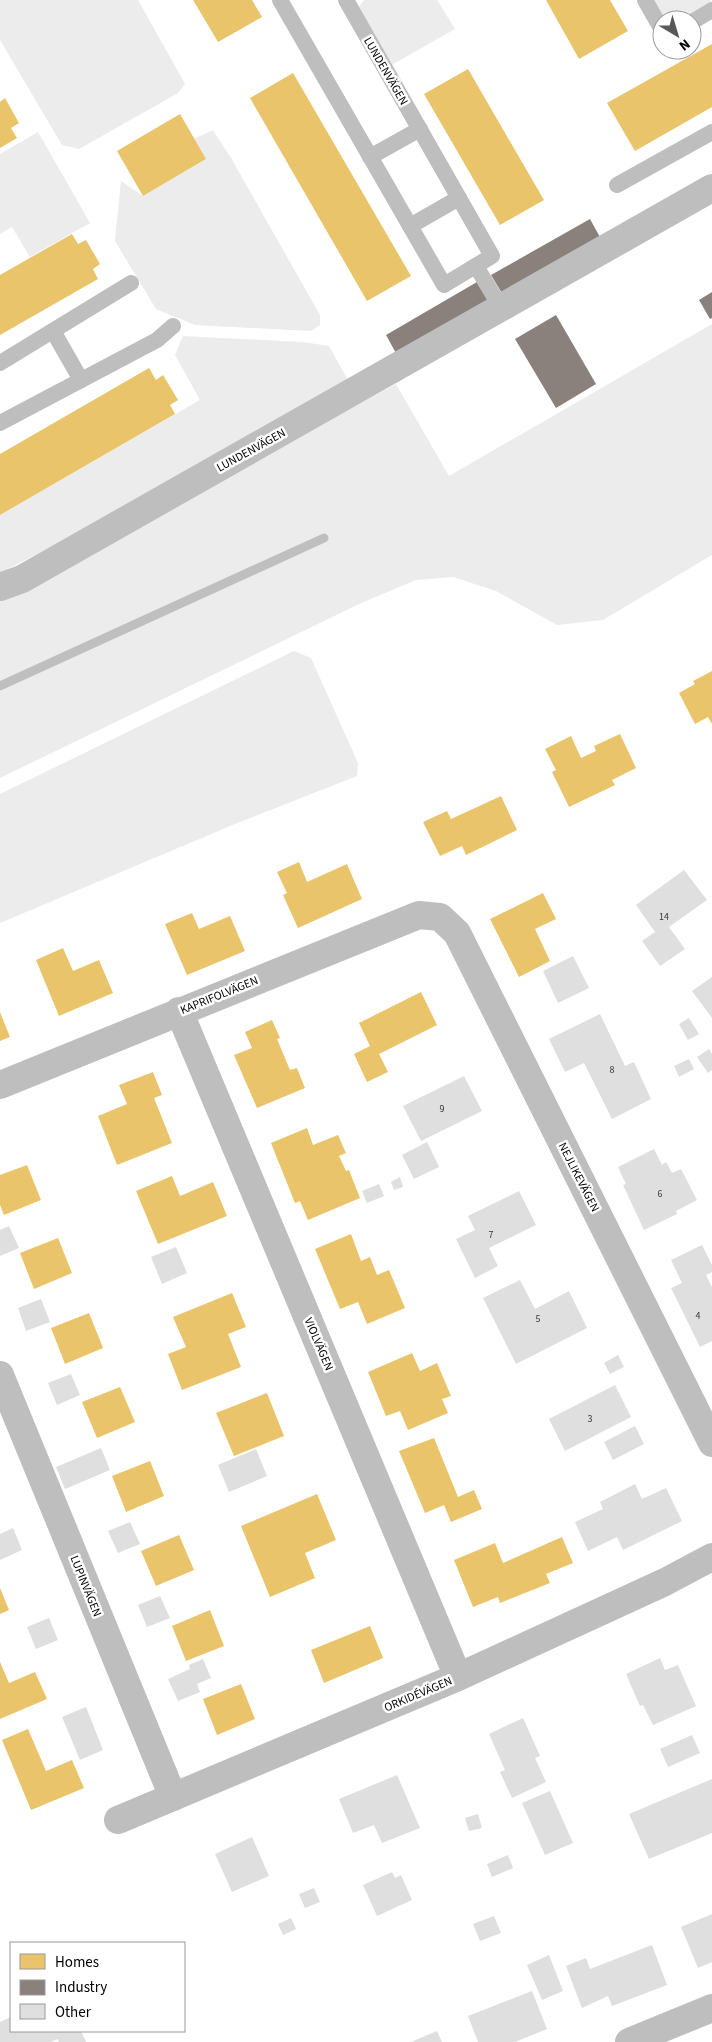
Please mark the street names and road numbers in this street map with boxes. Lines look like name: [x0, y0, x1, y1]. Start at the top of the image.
street label: LUNDENVÄGEN: [359, 34, 412, 109]
street label: LUNDENVÄGEN: [214, 424, 289, 476]
street label: KAPRIFOLVÄGEN: [178, 972, 261, 1019]
street label: NEJLIKEVÄGEN: [554, 1140, 603, 1215]
street label: VIOLVÄGEN: [300, 1315, 337, 1373]
street label: LUPINVÄGEN: [66, 1553, 106, 1619]
street label: ORKIDÉVÄGEN: [381, 1672, 455, 1716]

